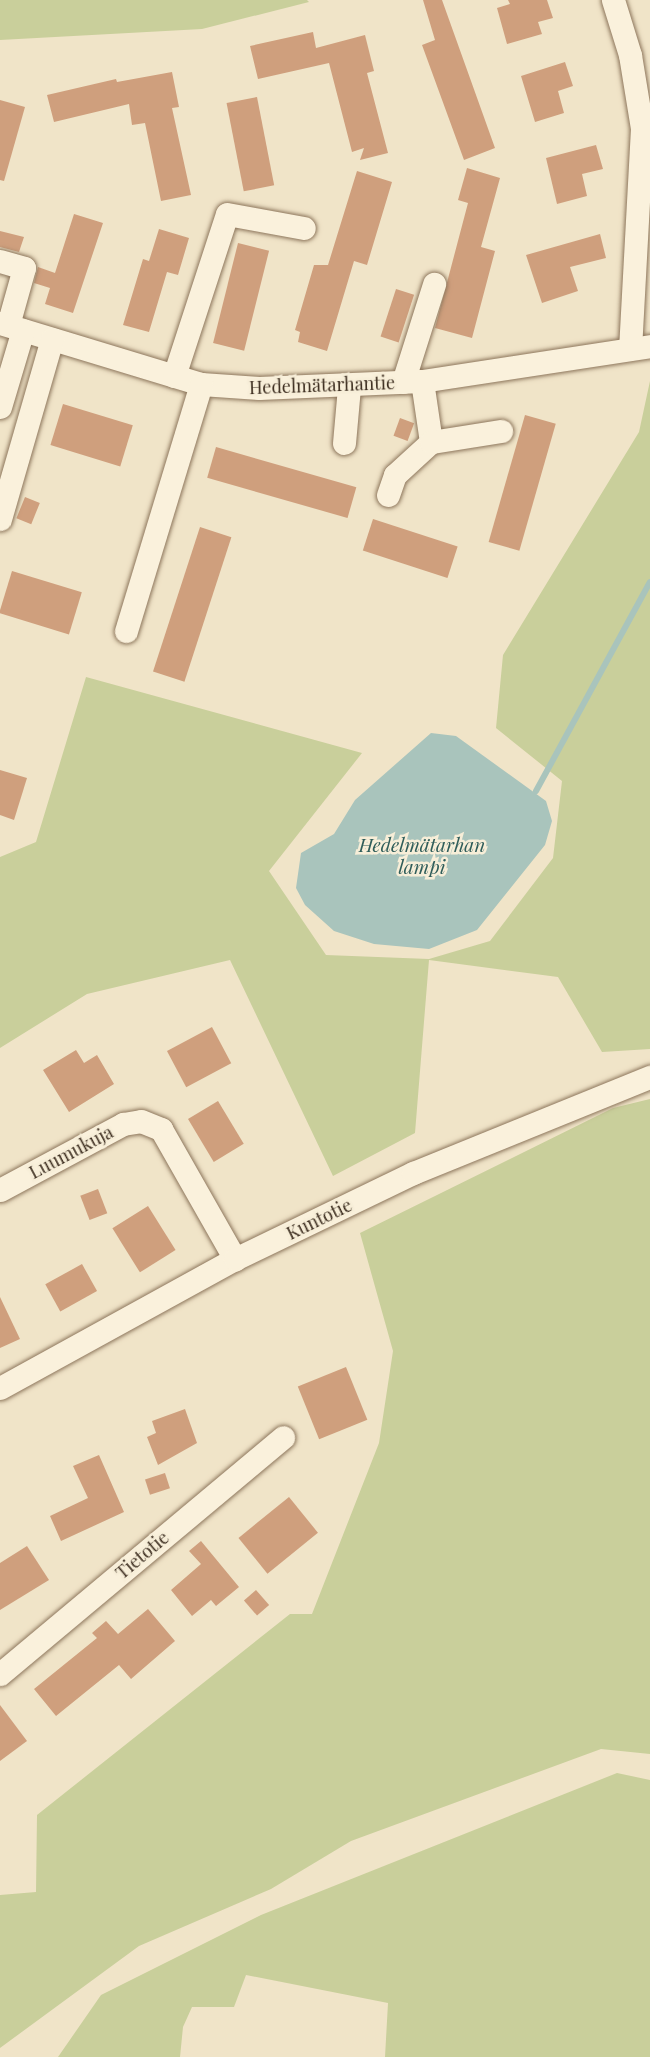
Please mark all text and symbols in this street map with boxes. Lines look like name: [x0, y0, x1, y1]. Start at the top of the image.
street label: Hedelmätarhantie: [249, 372, 395, 398]
water label: Hedelmätarhan lampi: [359, 834, 485, 878]
street label: Luumukuja: [25, 1121, 117, 1183]
street label: Kuntotie: [283, 1194, 355, 1244]
street label: Tietotie: [111, 1527, 173, 1583]

